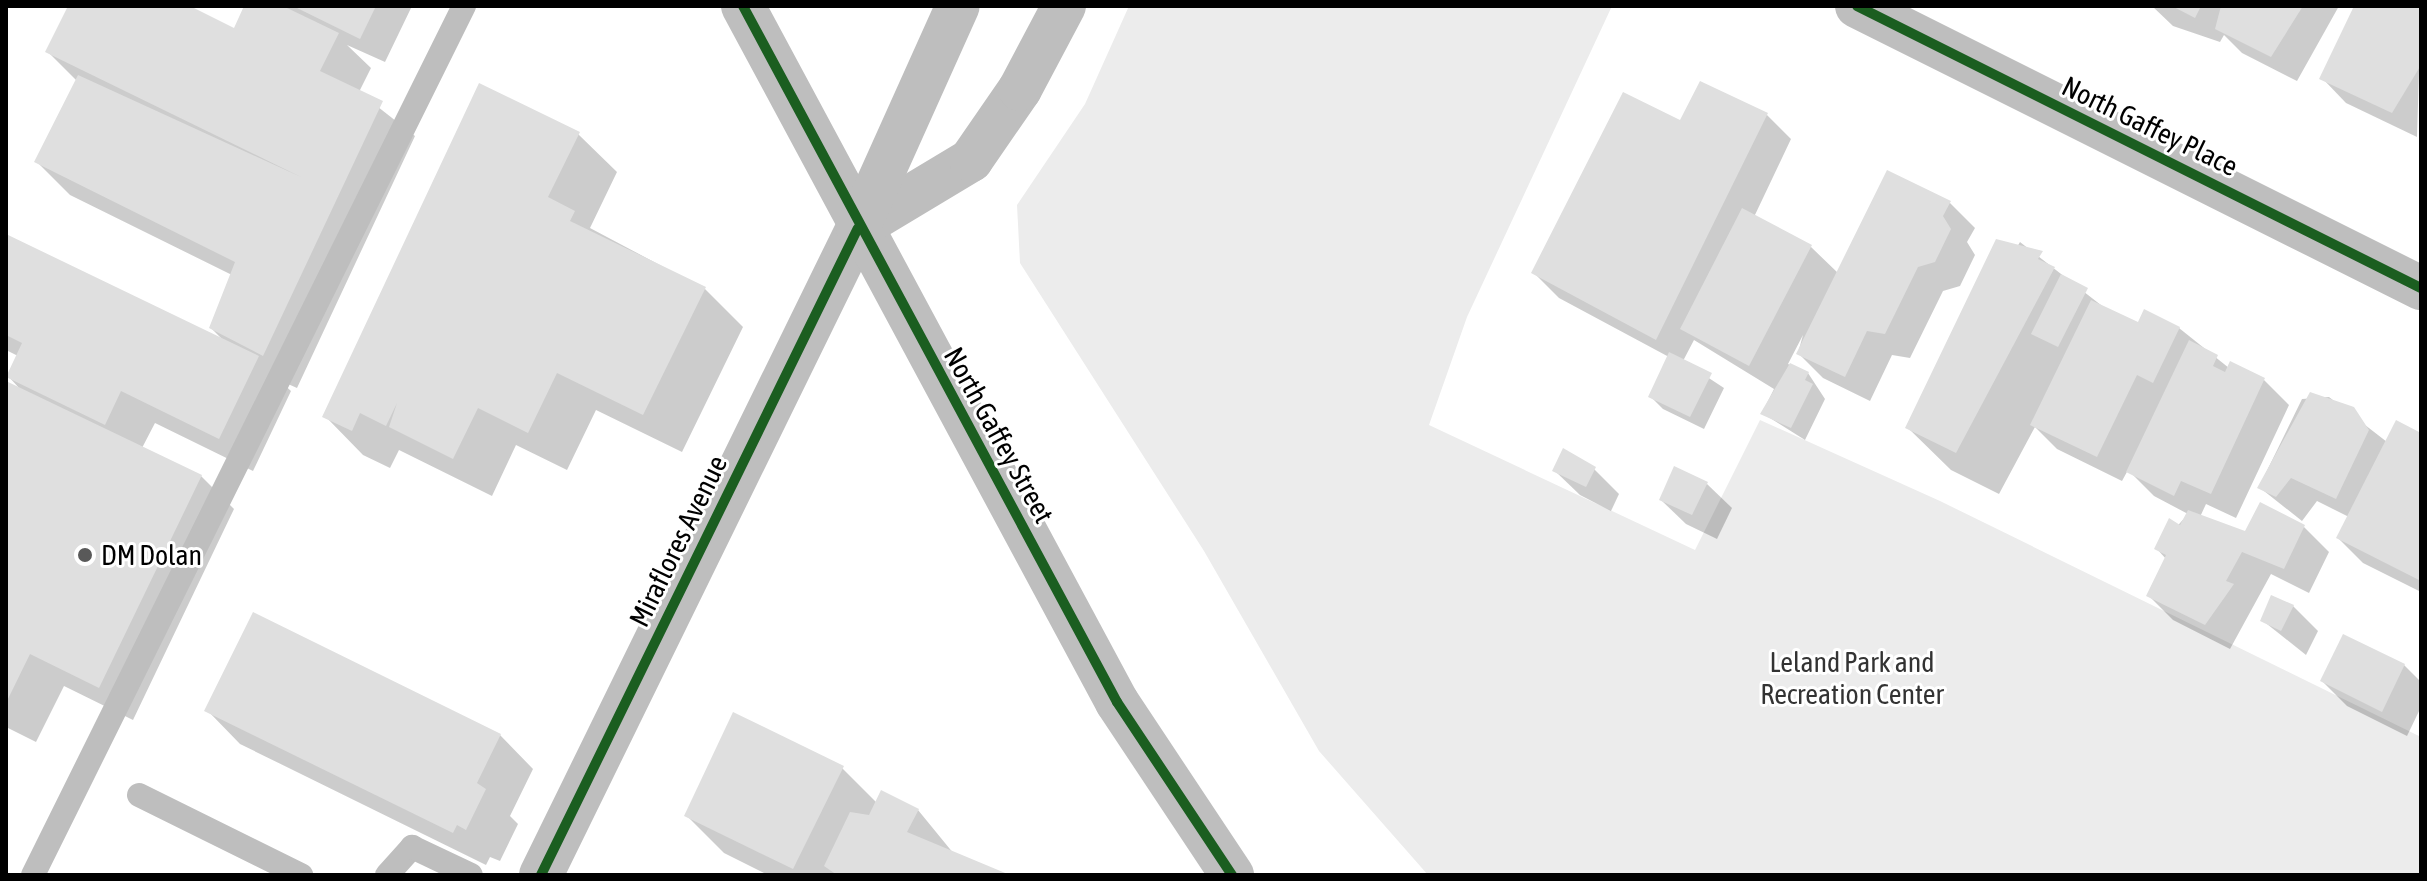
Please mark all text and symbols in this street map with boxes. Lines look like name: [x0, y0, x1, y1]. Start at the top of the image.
street label: North Gaffey Place: [2057, 69, 2243, 183]
street label: North Gaffey Street: [937, 341, 1061, 529]
street label: Miraflores Avenue: [622, 450, 734, 632]
place label: DM Dolan: [101, 538, 202, 572]
marker: DM Dolan: [76, 546, 94, 564]
park label: Leland Park and Recreation Center: [1760, 645, 1944, 711]

